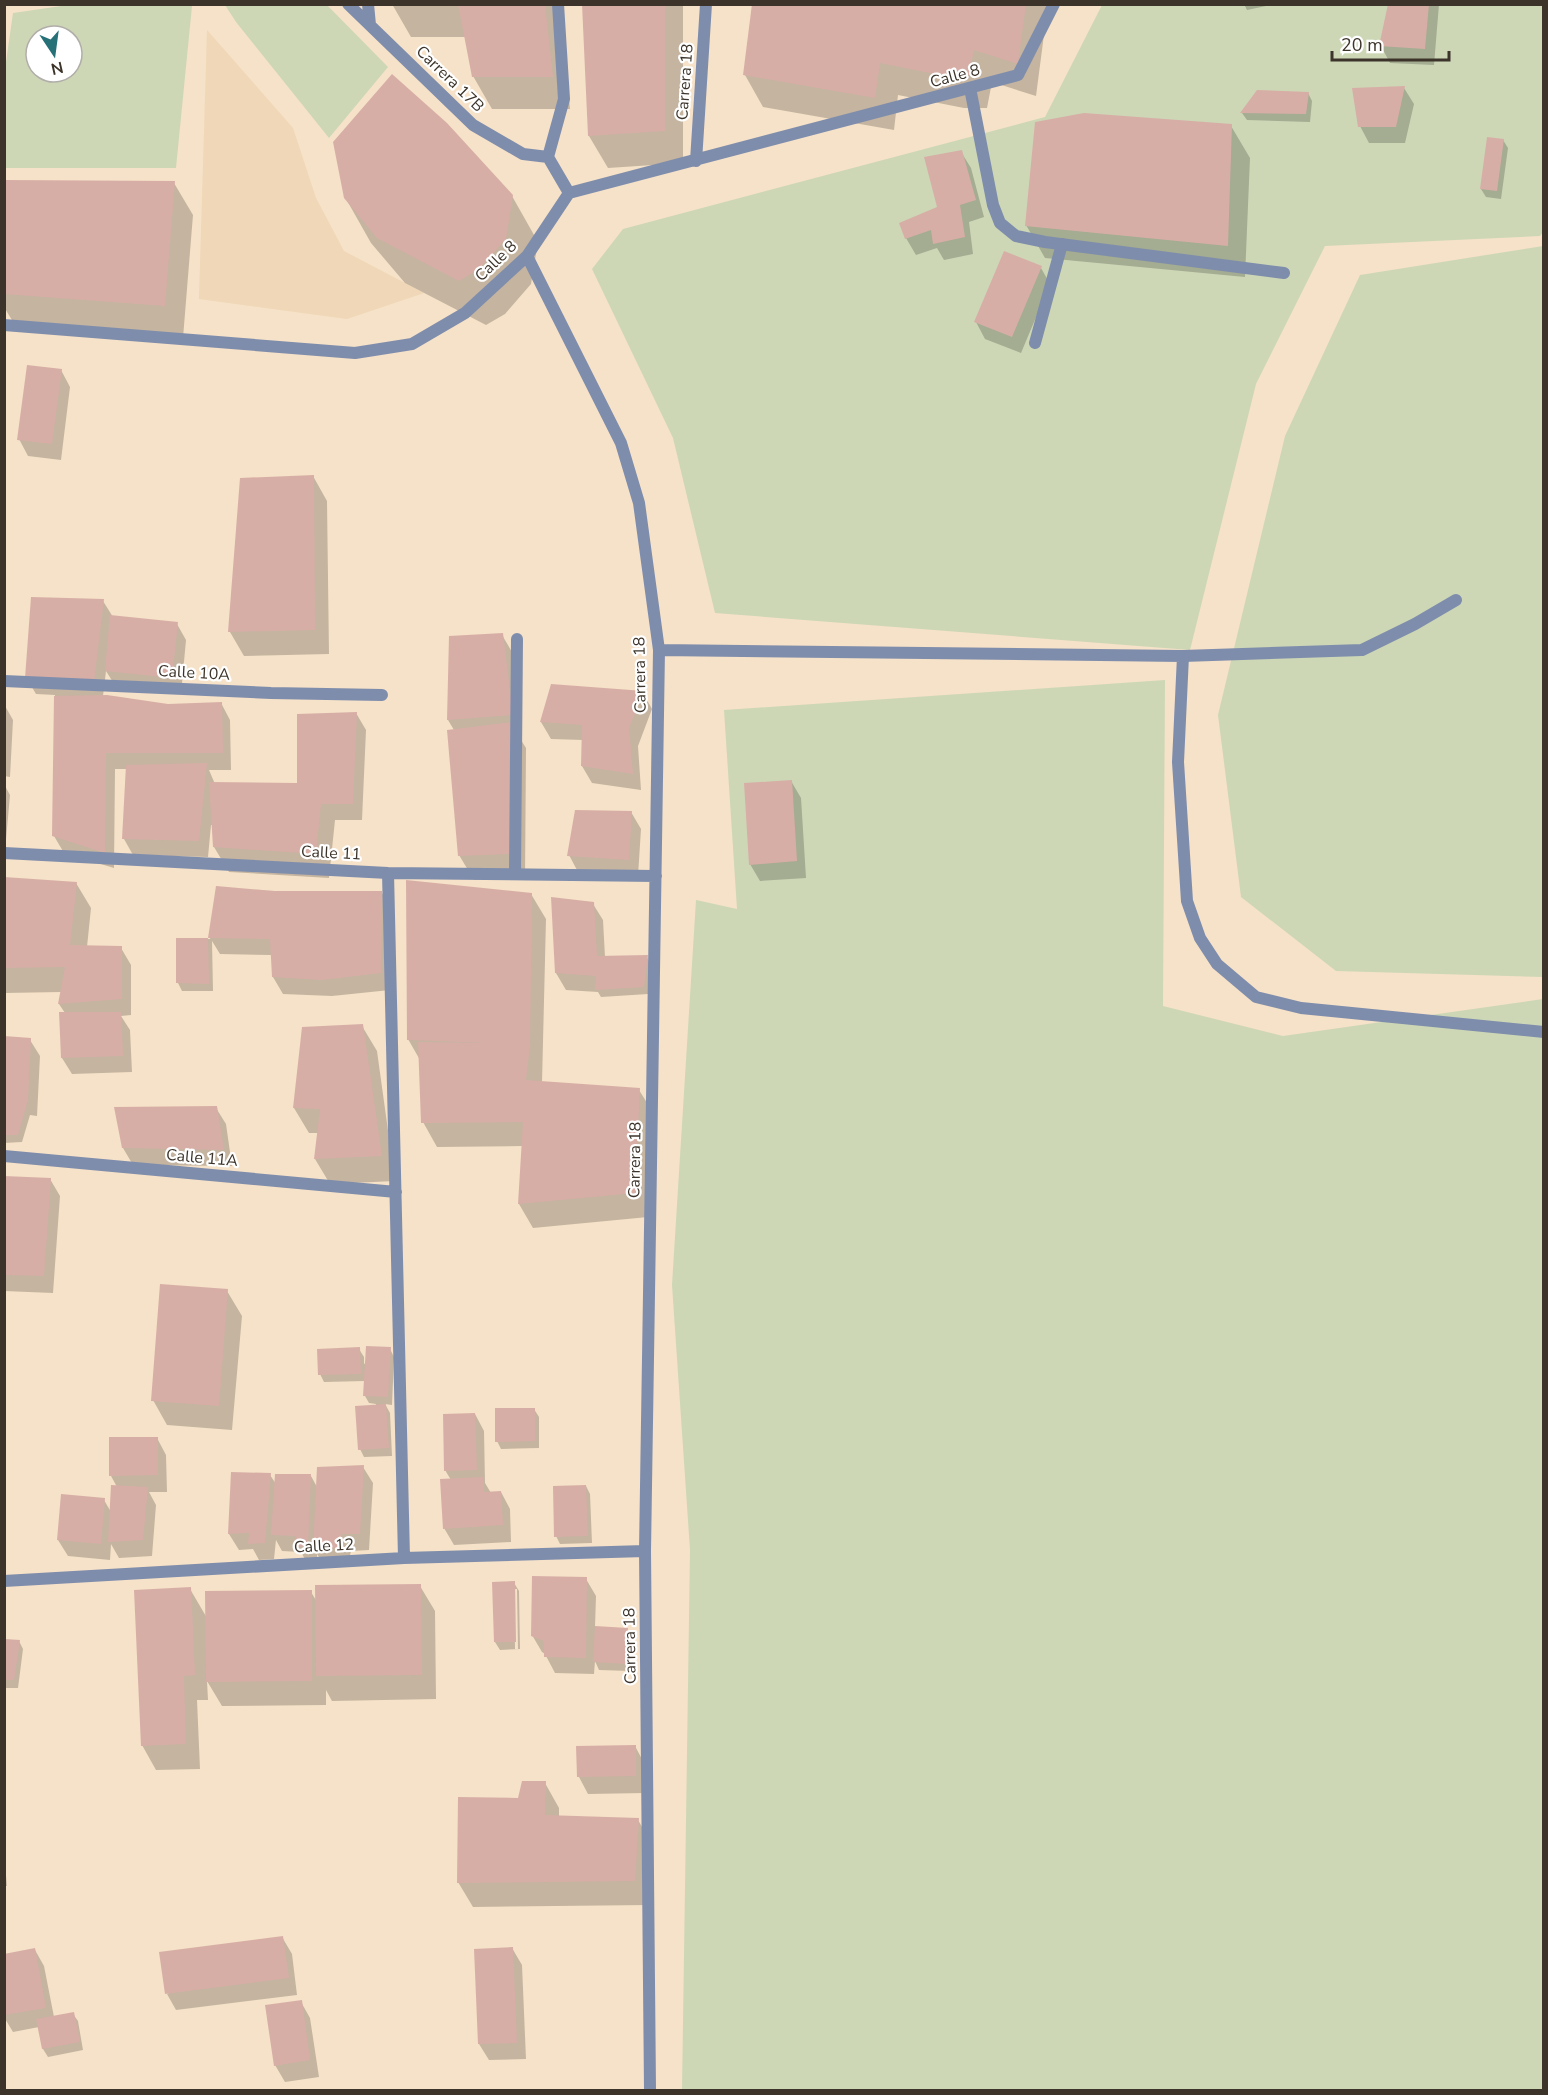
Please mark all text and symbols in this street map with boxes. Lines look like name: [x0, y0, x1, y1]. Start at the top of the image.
north arrow: [24, 24, 84, 84]
scale bar: [1332, 24, 1449, 62]
text: 20 m: [1341, 33, 1383, 57]
street label: Carrera 17B: [411, 41, 489, 117]
street label: Carrera 18: [671, 43, 699, 121]
text: N: [49, 56, 65, 80]
street label: Calle 8: [928, 59, 982, 93]
street label: Calle 8: [470, 236, 522, 286]
street label: Carrera 18: [628, 637, 652, 713]
street label: Calle 10A: [158, 660, 231, 686]
street label: Calle 11: [300, 840, 362, 866]
street label: Carrera 18: [623, 1122, 647, 1198]
street label: Calle 11A: [165, 1144, 239, 1172]
street label: Calle 12: [293, 1533, 355, 1559]
street label: Carrera 18: [618, 1608, 642, 1684]

